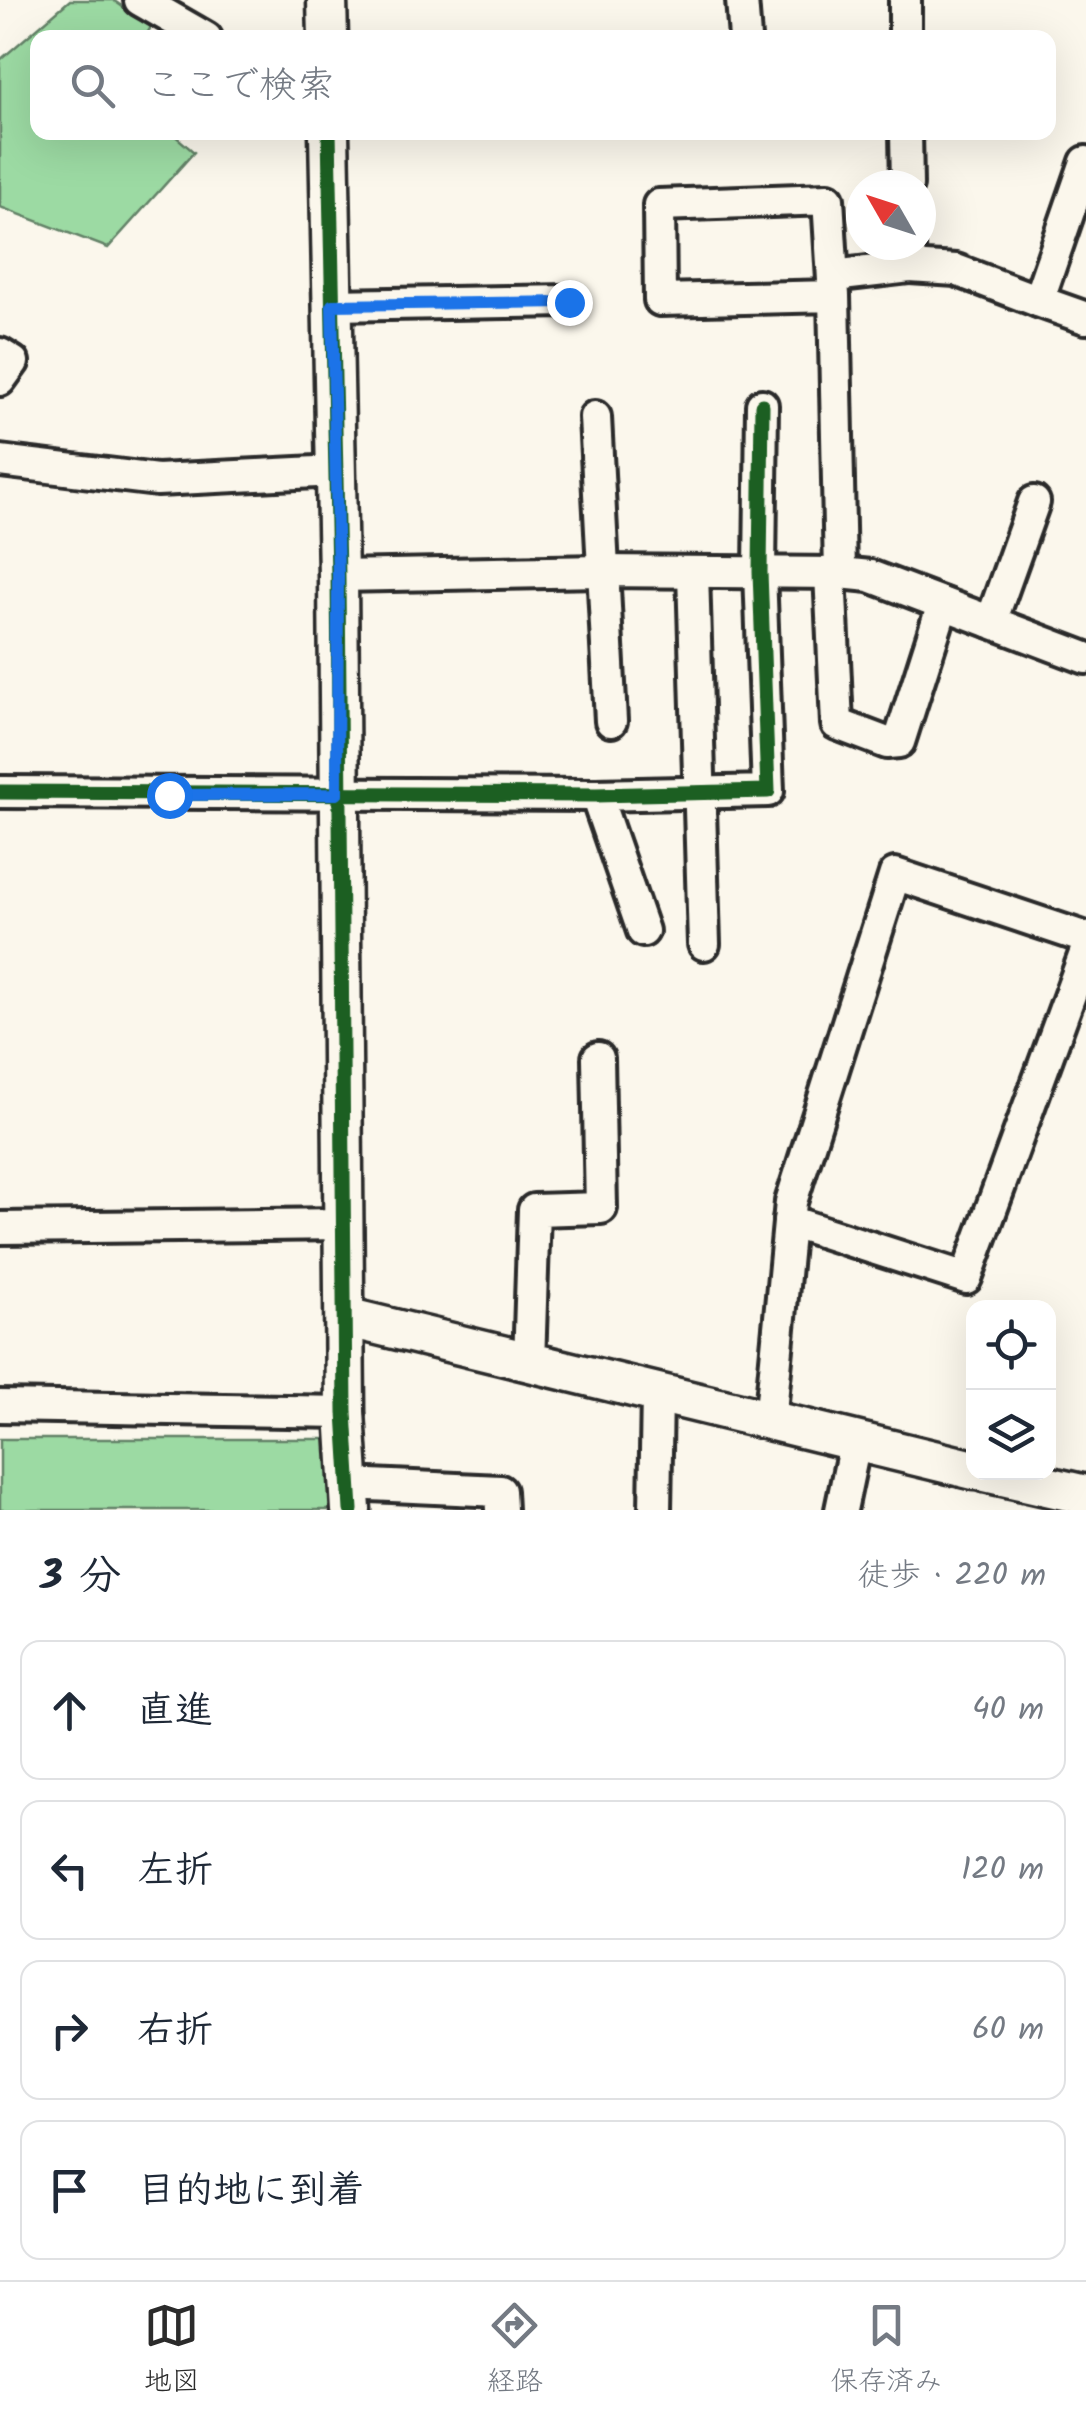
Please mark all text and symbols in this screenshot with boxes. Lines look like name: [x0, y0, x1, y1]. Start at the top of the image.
search box: [30, 30, 1056, 140]
text: ここで検索: [145, 57, 335, 117]
icon: search: [65, 58, 120, 113]
north arrow: [846, 170, 936, 260]
route end: [547, 280, 593, 326]
route start: [147, 773, 193, 819]
map controls: [966, 1300, 1056, 1480]
button: locate: [966, 1300, 1056, 1390]
button: layers: [966, 1390, 1056, 1480]
text: 3 分: [40, 1544, 121, 1611]
text: 徒歩 · 220 m: [857, 1551, 1046, 1602]
text: 直進: [137, 1682, 213, 1742]
icon: ahead: [42, 1683, 97, 1738]
text: 40 m: [972, 1685, 1044, 1736]
text: 左折: [137, 1842, 213, 1902]
icon: left: [42, 1843, 97, 1898]
text: 120 m: [961, 1845, 1044, 1896]
text: 右折: [137, 2002, 213, 2062]
icon: right: [42, 2003, 97, 2058]
text: 60 m: [972, 2005, 1044, 2056]
text: 目的地に到着: [137, 2162, 365, 2222]
icon: arrive: [42, 2163, 97, 2218]
tab: 地図: [144, 2298, 200, 2405]
tab: 経路: [487, 2298, 543, 2405]
tab: 保存済み: [830, 2298, 942, 2405]

